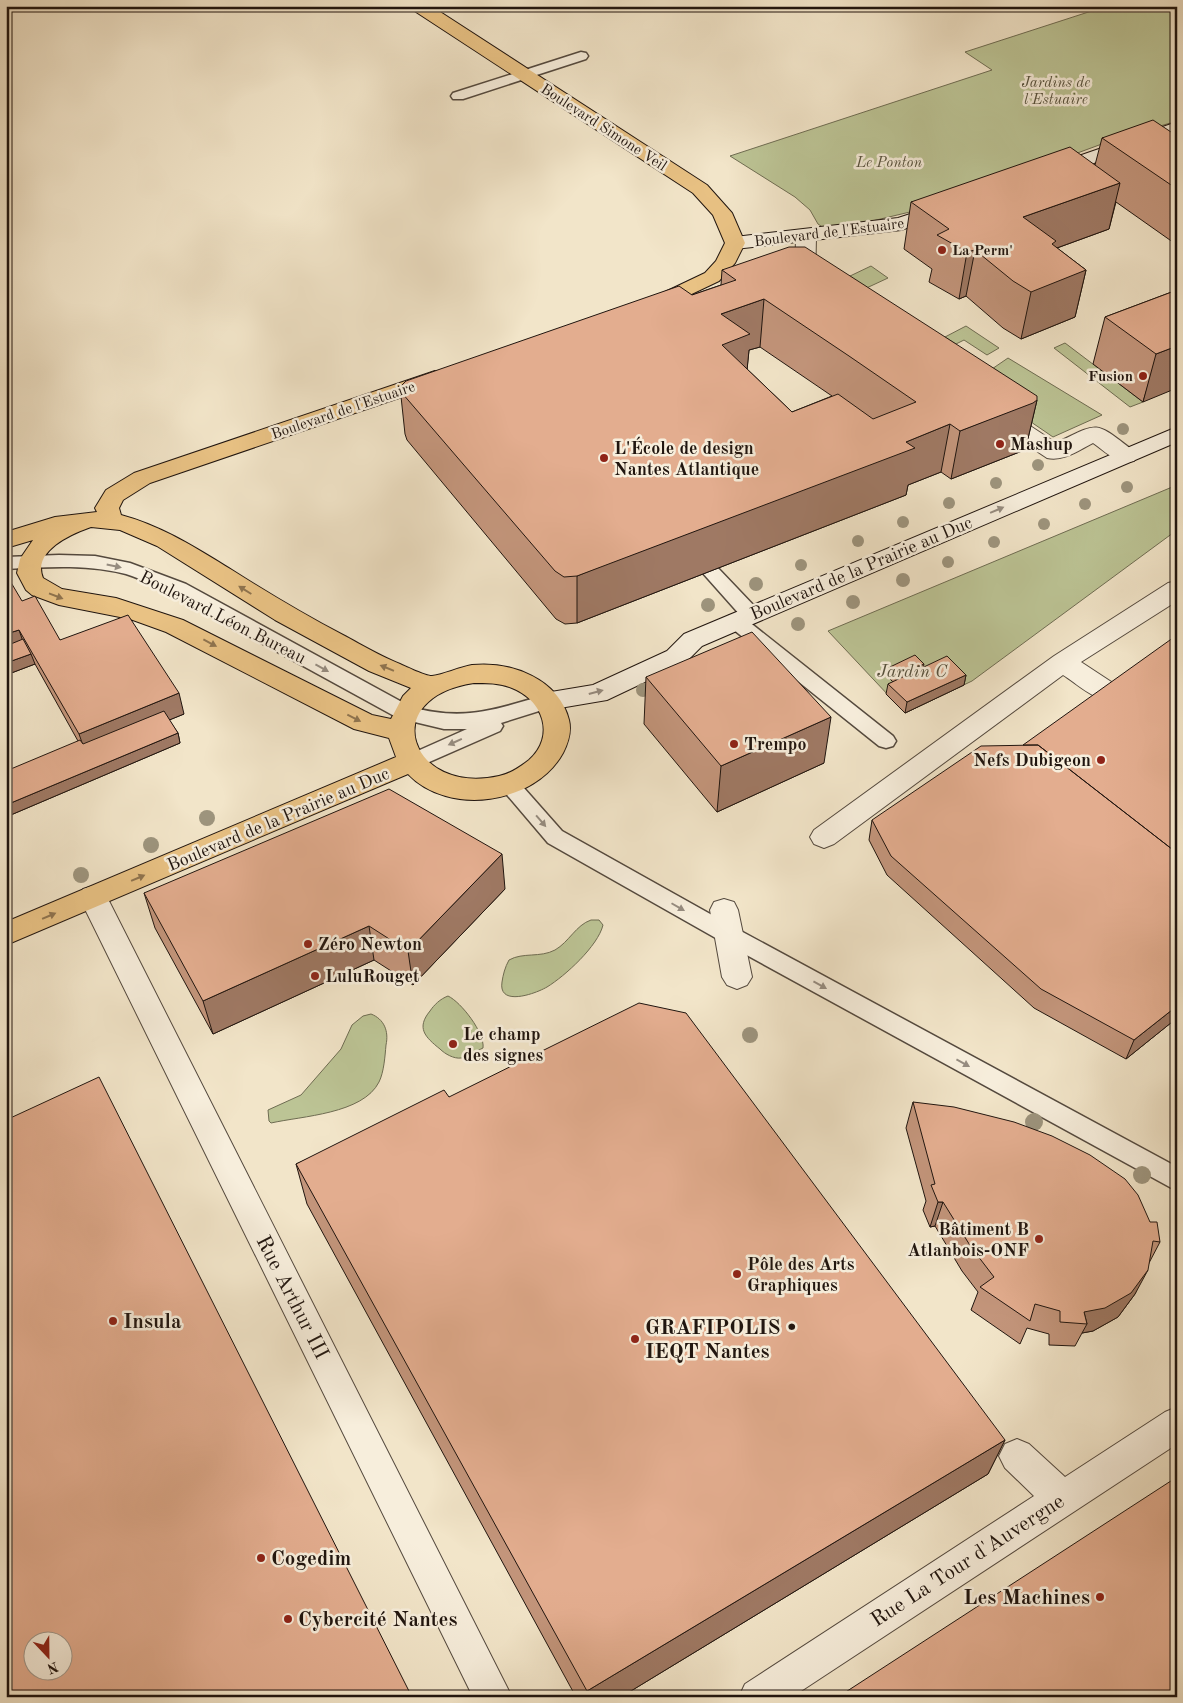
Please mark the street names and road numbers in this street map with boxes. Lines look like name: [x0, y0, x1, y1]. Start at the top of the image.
street label: Boulevard Simone Veil: [538, 82, 669, 175]
street label: Boulevard de l'Estuaire: [753, 217, 905, 250]
street label: Boulevard de l'Estuaire: [270, 380, 417, 443]
street label: Boulevard de la Prairie au Duc: [748, 514, 975, 624]
street label: Boulevard Léon Bureau: [136, 568, 309, 668]
street label: Boulevard de la Prairie au Duc: [165, 765, 392, 875]
street label: Rue Arthur III: [251, 1232, 332, 1363]
street label: Rue La Tour d'Auvergne: [867, 1491, 1068, 1632]

